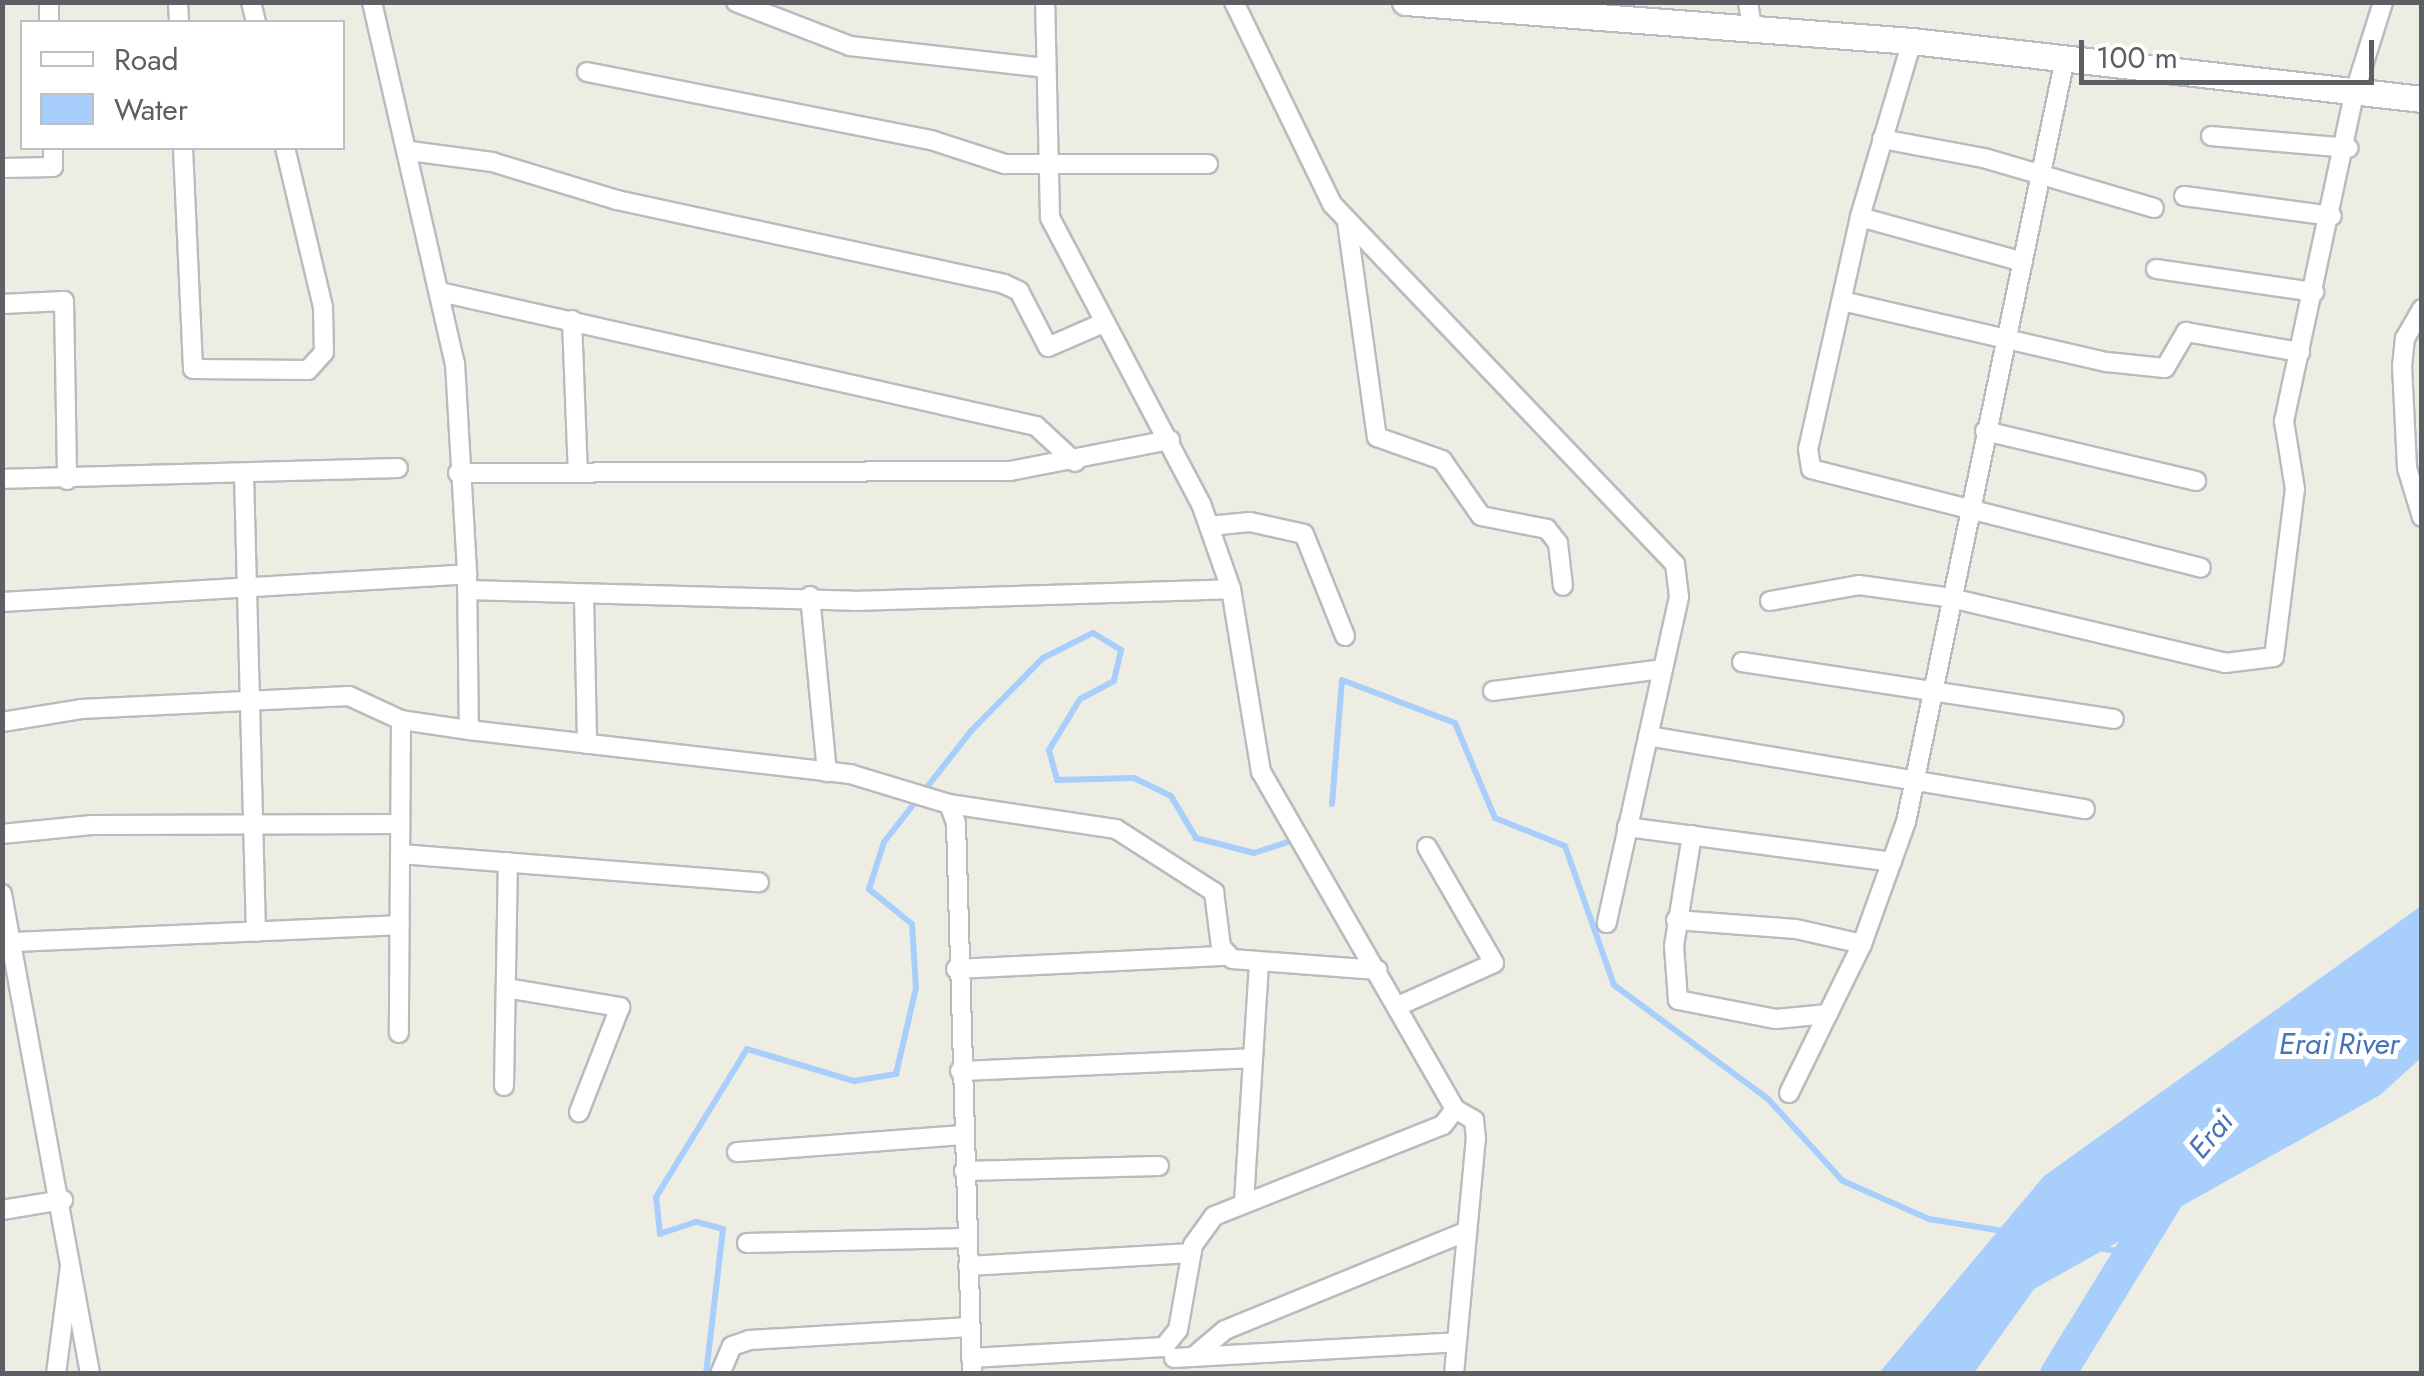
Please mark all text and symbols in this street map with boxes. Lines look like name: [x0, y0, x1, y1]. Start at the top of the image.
legend: [20, 20, 345, 150]
scale bar: [2084, 20, 2379, 82]
text: 100 m: [2096, 36, 2178, 79]
text: Road: [114, 38, 179, 81]
text: Water: [114, 88, 188, 131]
water label: Erai River: [2279, 1026, 2399, 1062]
water label: Erai: [2181, 1104, 2241, 1166]

